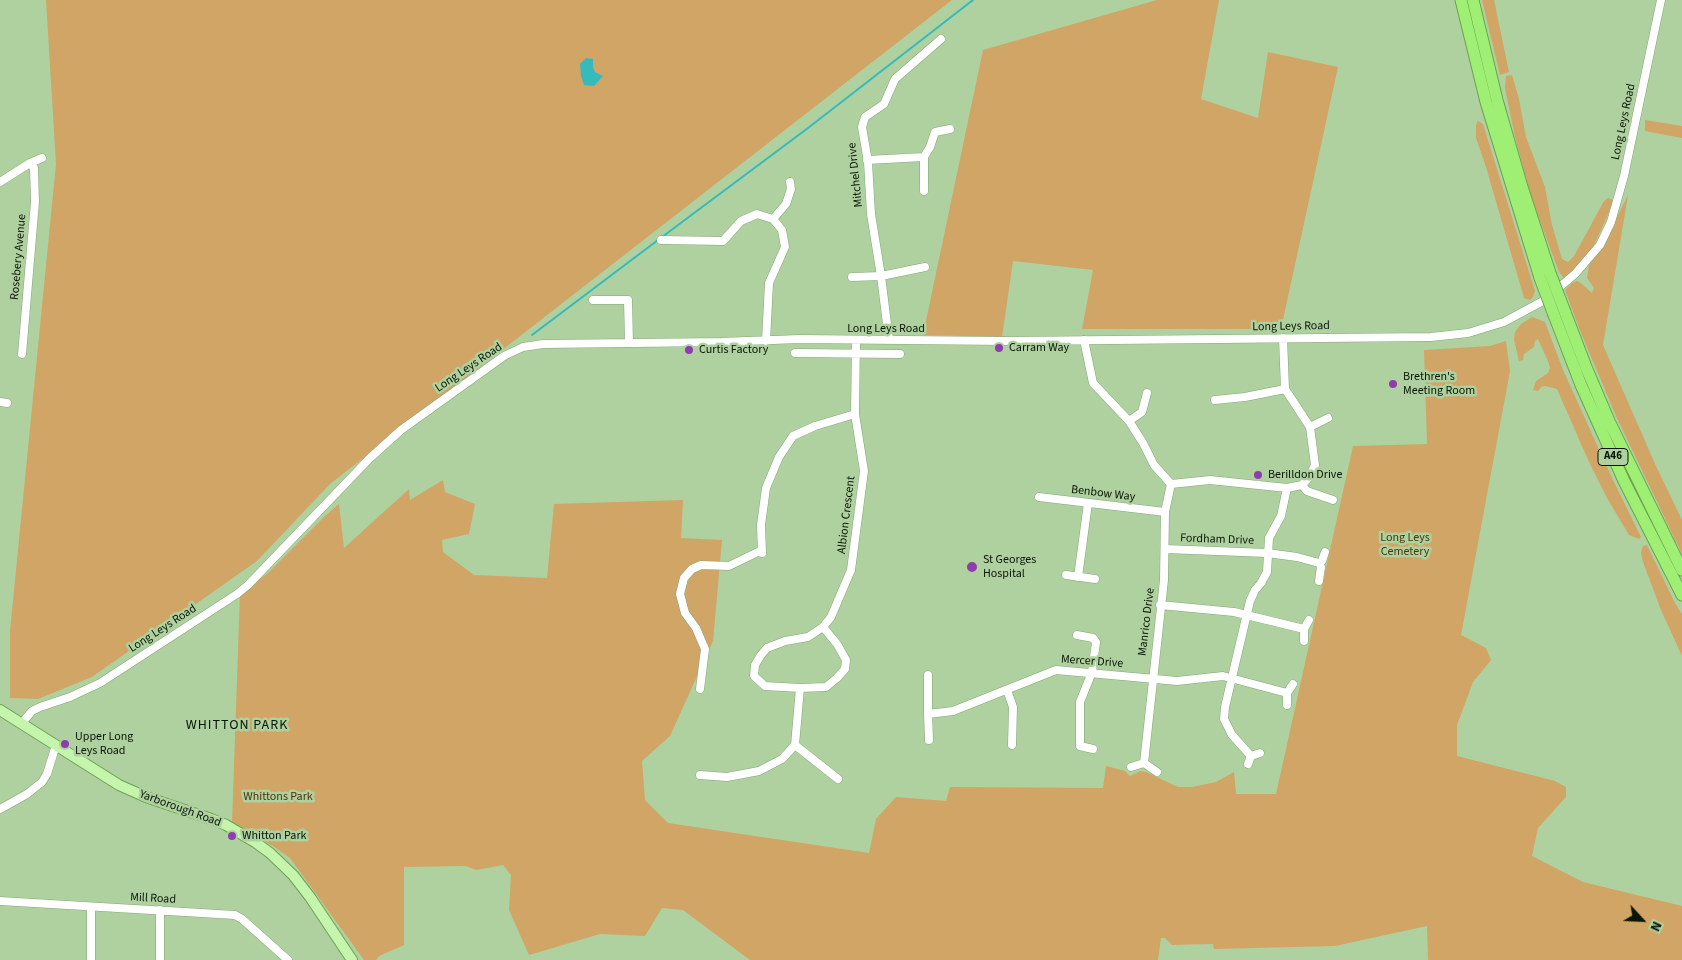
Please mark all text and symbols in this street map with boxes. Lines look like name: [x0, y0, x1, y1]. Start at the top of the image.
street label: Long Leys Road: [1609, 83, 1639, 161]
street label: Mitchel Drive: [845, 142, 867, 208]
street label: Rosebery Avenue: [8, 213, 30, 301]
street label: Long Leys Road: [1252, 319, 1330, 335]
street label: Long Leys Road: [847, 322, 925, 336]
street label: Long Leys Road: [433, 340, 505, 396]
place label: Carram Way: [1009, 341, 1069, 355]
marker: Carram Way: [993, 342, 1005, 354]
place label: Curtis Factory: [699, 343, 768, 357]
marker: Curtis Factory: [683, 344, 695, 356]
place label: Brethren's Meeting Room: [1403, 370, 1475, 398]
marker: Brethren's Meeting Room: [1387, 378, 1399, 390]
road number: A46: [1598, 448, 1628, 466]
place label: Berilldon Drive: [1268, 468, 1342, 482]
marker: Berilldon Drive: [1252, 469, 1264, 481]
street label: Albion Crescent: [835, 475, 859, 555]
street label: Benbow Way: [1070, 483, 1136, 505]
park label: Long Leys Cemetery: [1380, 531, 1430, 559]
street label: Fordham Drive: [1180, 532, 1254, 548]
place label: St Georges Hospital: [983, 553, 1036, 581]
marker: St Georges Hospital: [965, 560, 979, 574]
street label: Manrico Drive: [1136, 587, 1158, 657]
street label: Long Leys Road: [126, 602, 200, 656]
street label: Mercer Drive: [1060, 653, 1124, 671]
district label: WHITTON PARK: [184, 718, 290, 734]
place label: Upper Long Leys Road: [75, 730, 133, 758]
marker: Upper Long Leys Road: [59, 738, 71, 750]
street label: Yarborough Road: [137, 788, 223, 830]
park label: Whittons Park: [243, 790, 313, 804]
place label: Whitton Park: [242, 829, 307, 843]
marker: Whitton Park: [226, 830, 238, 842]
street label: Mill Road: [130, 891, 176, 907]
north arrow: [1617, 895, 1667, 945]
text: N: [1645, 918, 1667, 935]

